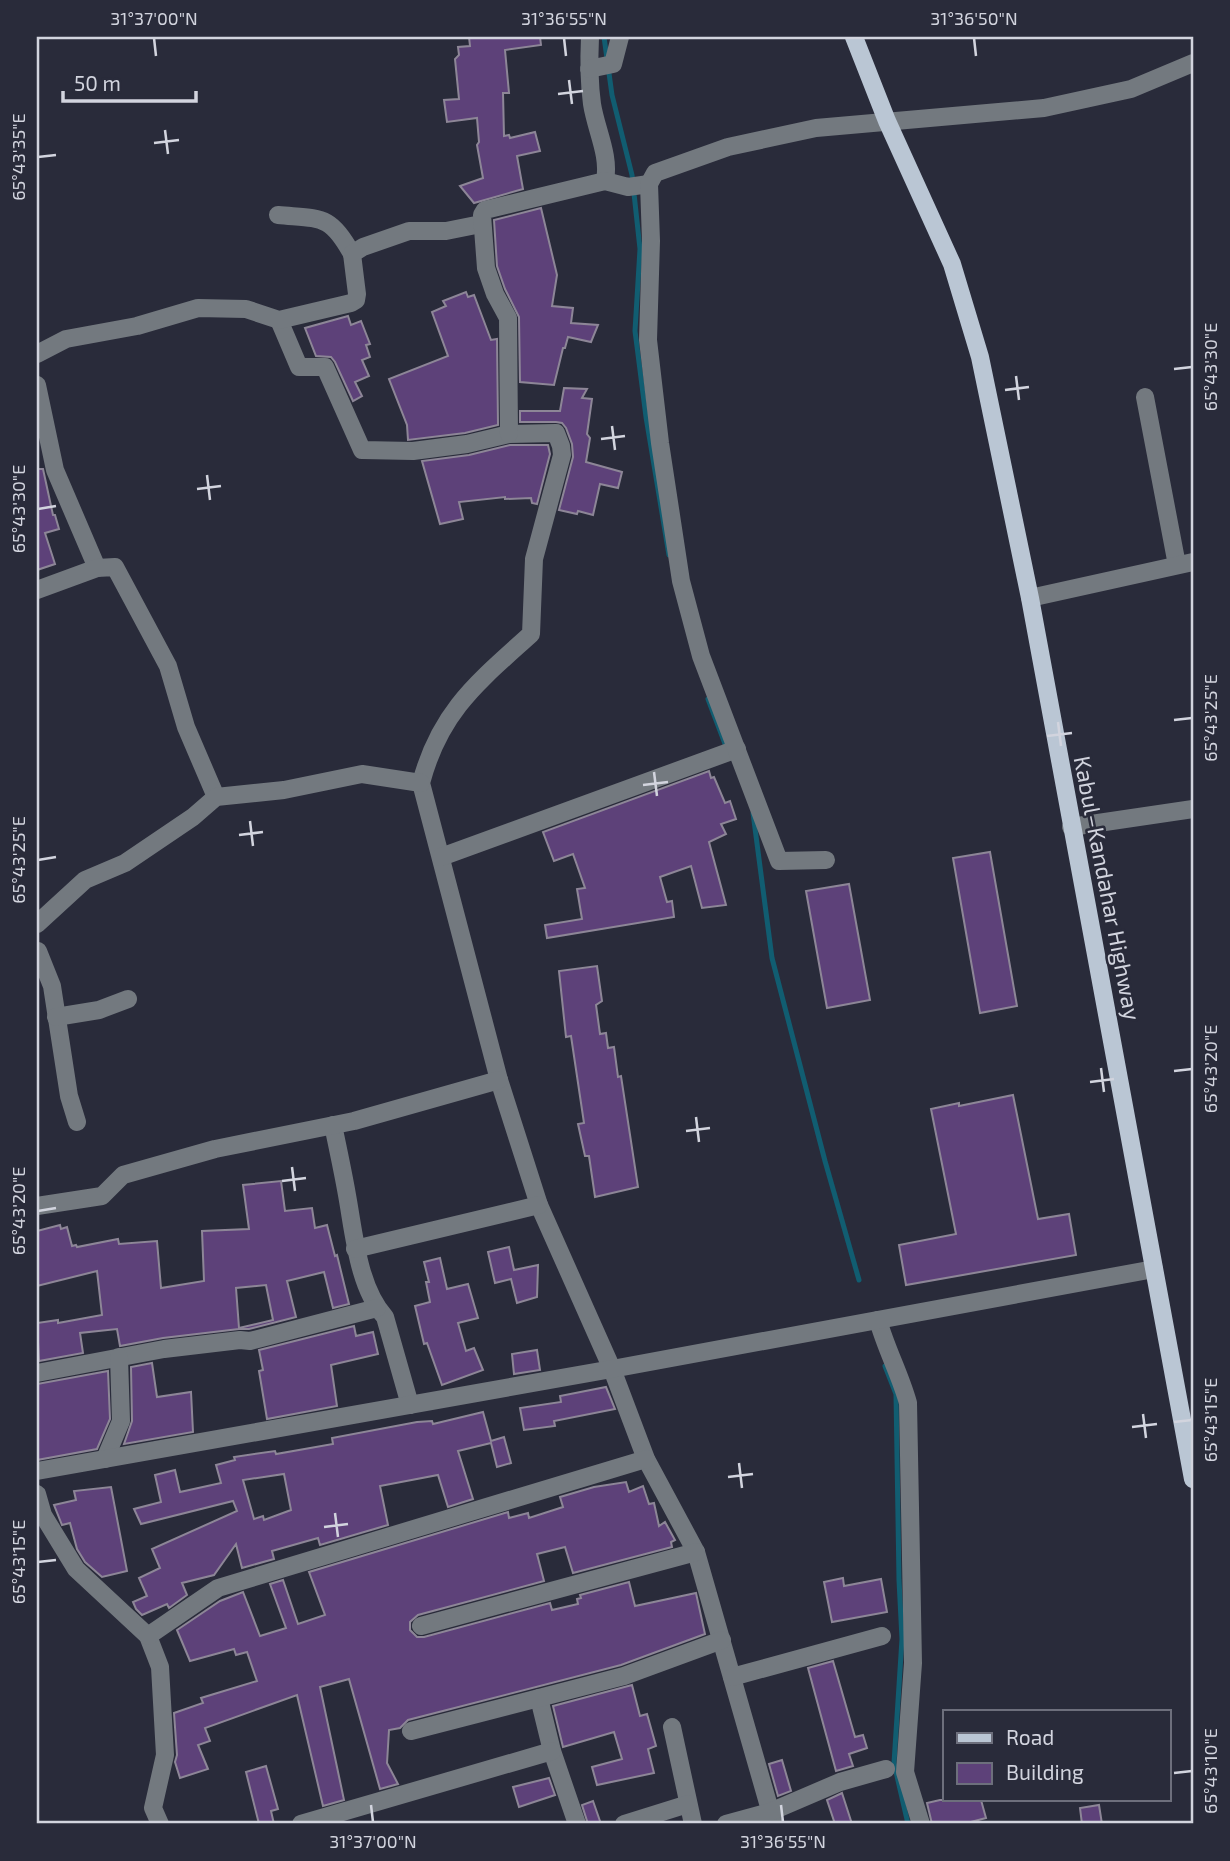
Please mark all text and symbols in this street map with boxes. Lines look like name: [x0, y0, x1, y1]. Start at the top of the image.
text: 31°37'00"N: [110, 7, 198, 29]
text: 31°36'55"N: [521, 7, 607, 29]
text: 31°36'50"N: [930, 7, 1018, 29]
scale bar: [63, 60, 196, 104]
text: 50 m: [74, 70, 121, 95]
text: 65°43'35"E: [7, 113, 29, 201]
text: 65°43'30"E: [1199, 323, 1221, 411]
text: 65°43'30"E: [7, 465, 29, 553]
text: 65°43'25"E: [1199, 674, 1221, 762]
street label: Kabul–Kandahar Highway: [1069, 753, 1147, 1023]
text: 65°43'25"E: [7, 816, 29, 904]
text: 65°43'20"E: [1199, 1025, 1221, 1113]
text: 65°43'20"E: [7, 1167, 29, 1255]
text: 65°43'15"E: [1199, 1378, 1221, 1462]
text: 65°43'15"E: [7, 1520, 29, 1604]
legend: [943, 1710, 1170, 1801]
text: Road: [1006, 1724, 1054, 1749]
text: 65°43'10"E: [1199, 1728, 1221, 1814]
text: Building: [1006, 1759, 1084, 1784]
text: 31°37'00"N: [329, 1830, 417, 1852]
text: 31°36'55"N: [740, 1830, 826, 1852]

